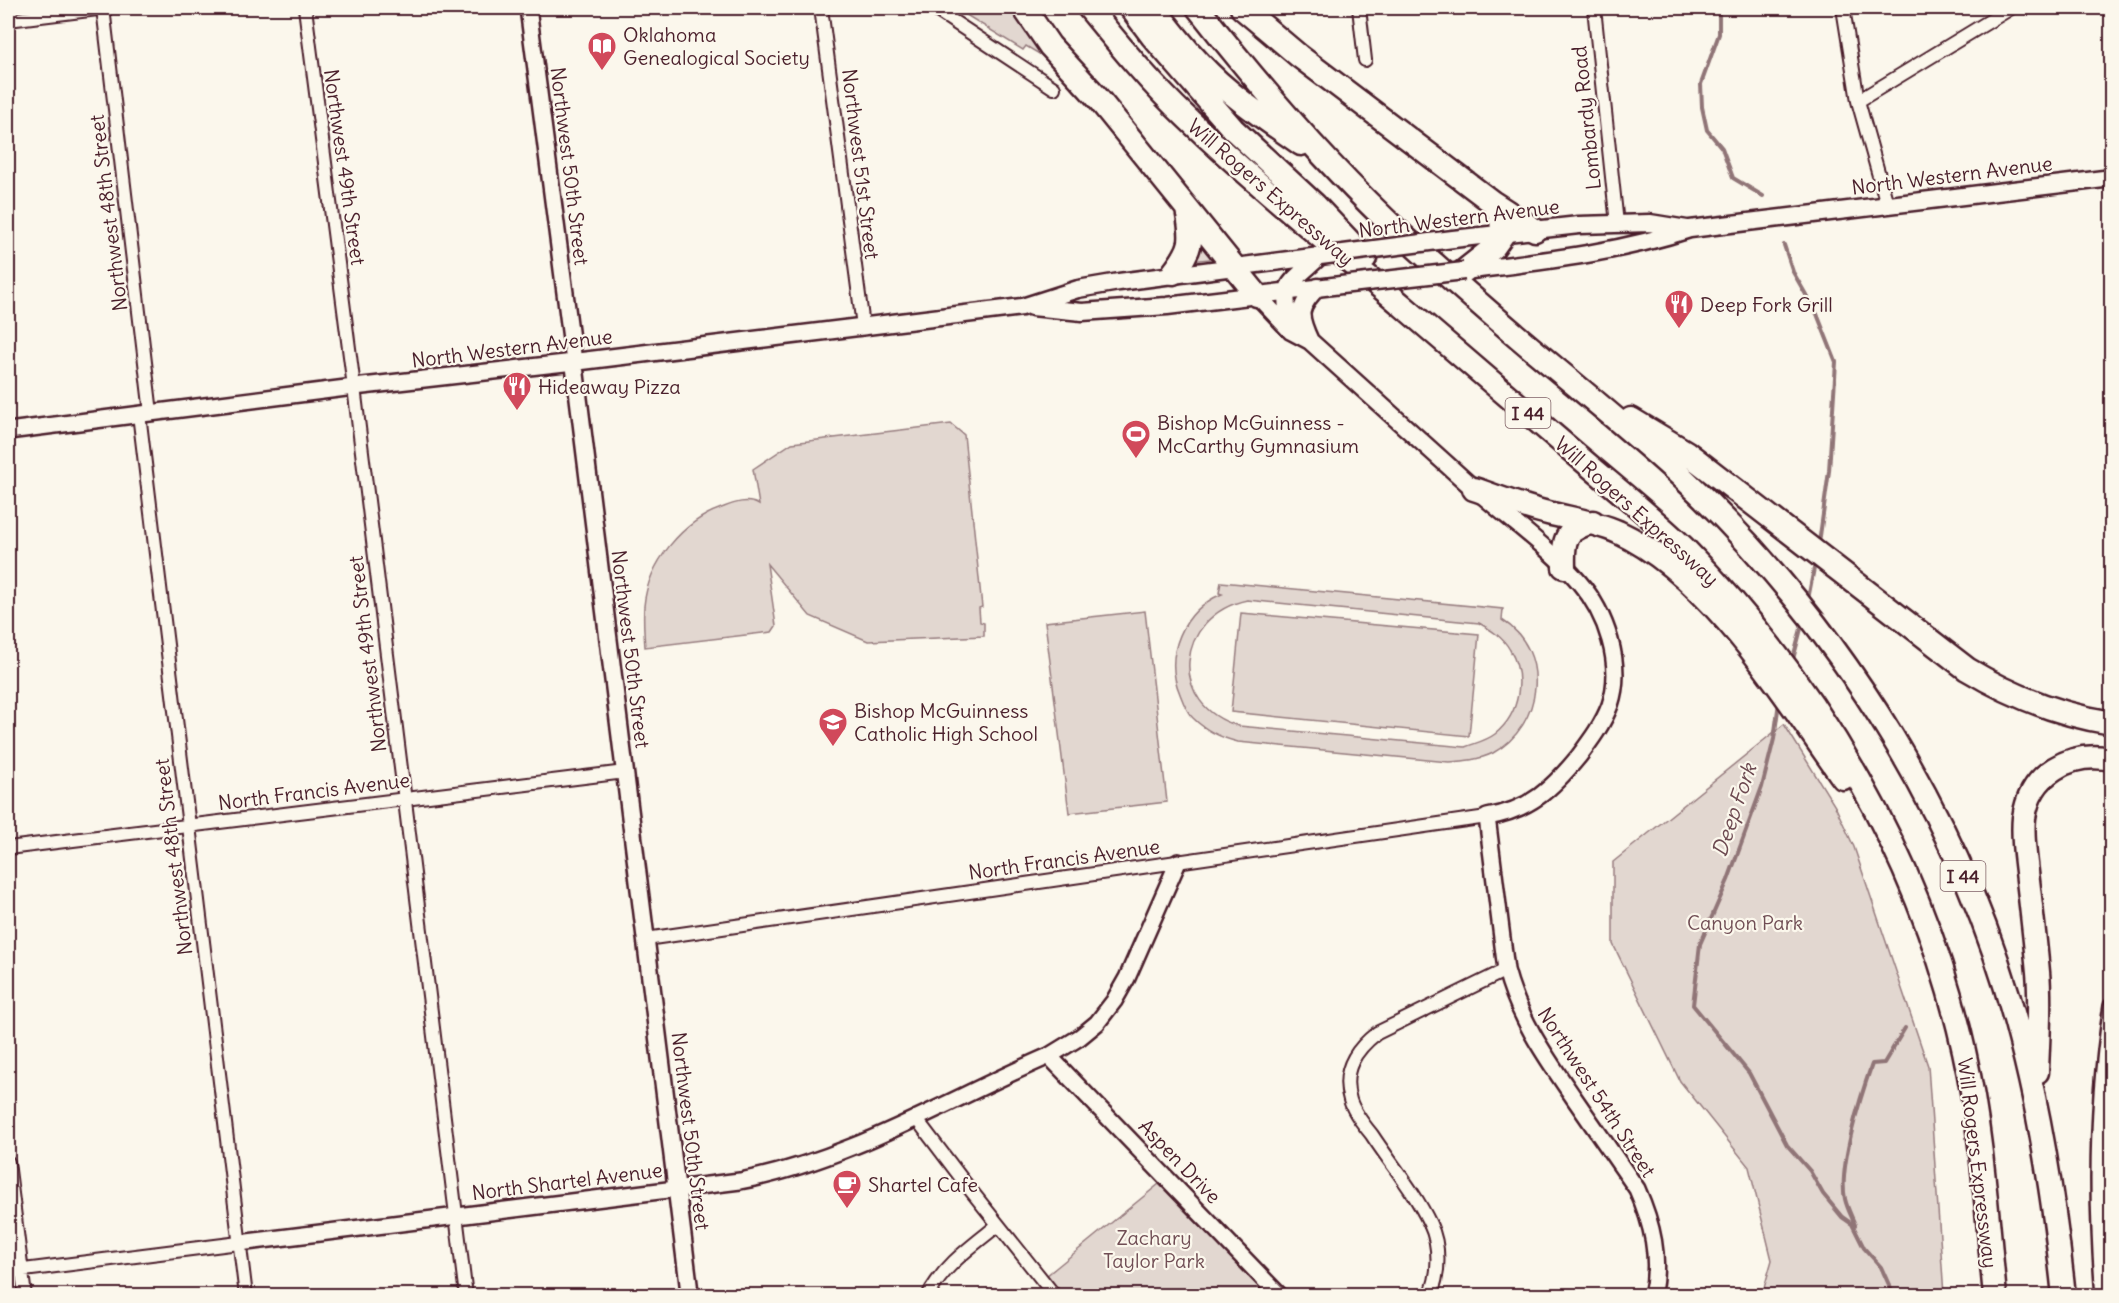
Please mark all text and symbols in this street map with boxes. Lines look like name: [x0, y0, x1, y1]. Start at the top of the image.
place label: Oklahoma Genealogical Society: [623, 22, 810, 70]
library icon: Oklahoma Genealogical Society: [586, 30, 618, 72]
street label: Lombardy Road: [1566, 45, 1606, 191]
street label: Northwest 50th Street: [545, 66, 595, 267]
street label: Northwest 49th Street: [319, 67, 371, 267]
street label: Northwest 51st Street: [837, 67, 885, 261]
street label: Northwest 48th Street: [84, 113, 132, 313]
street label: Will Rogers Expressway: [1183, 113, 1359, 271]
street label: North Western Avenue: [1850, 150, 2054, 200]
street label: North Western Avenue: [1357, 193, 1561, 243]
restaurant icon: Deep Fork Grill: [1663, 288, 1695, 330]
place label: Deep Fork Grill: [1700, 292, 1833, 317]
street label: North Western Avenue: [410, 323, 614, 373]
restaurant icon: Hideaway Pizza: [501, 370, 533, 412]
place label: Hideaway Pizza: [538, 374, 681, 399]
road number: I 44: [1506, 398, 1550, 428]
place label: Bishop McGuinness - McCarthy Gymnasium: [1157, 410, 1359, 458]
sports icon: Bishop McGuinness - McCarthy Gymnasium: [1120, 418, 1152, 460]
street label: Will Rogers Expressway: [1550, 431, 1724, 591]
street label: Northwest 50th Street: [606, 549, 656, 750]
street label: Northwest 49th Street: [343, 554, 391, 754]
place label: Bishop McGuinness Catholic High School: [854, 698, 1038, 746]
school or university icon: Bishop McGuinness Catholic High School: [817, 706, 849, 748]
street label: Northwest 48th Street: [149, 757, 197, 957]
water label: Deep Fork: [1706, 759, 1763, 860]
street label: North Francis Avenue: [217, 767, 411, 815]
street label: North Francis Avenue: [967, 833, 1161, 885]
road number: I 44: [1940, 861, 1986, 891]
park label: Canyon Park: [1687, 910, 1803, 935]
street label: Northwest 54th Street: [1533, 1002, 1661, 1182]
street label: Northwest 50th Street: [666, 1031, 716, 1232]
street label: Will Rogers Expressway: [1953, 1056, 2003, 1270]
street label: Aspen Drive: [1134, 1114, 1226, 1208]
street label: North Shartel Avenue: [470, 1157, 664, 1205]
cafe icon: Shartel Cafe: [831, 1168, 863, 1210]
place label: Shartel Cafe: [868, 1172, 978, 1197]
park label: Zachary Taylor Park: [1103, 1225, 1205, 1273]

